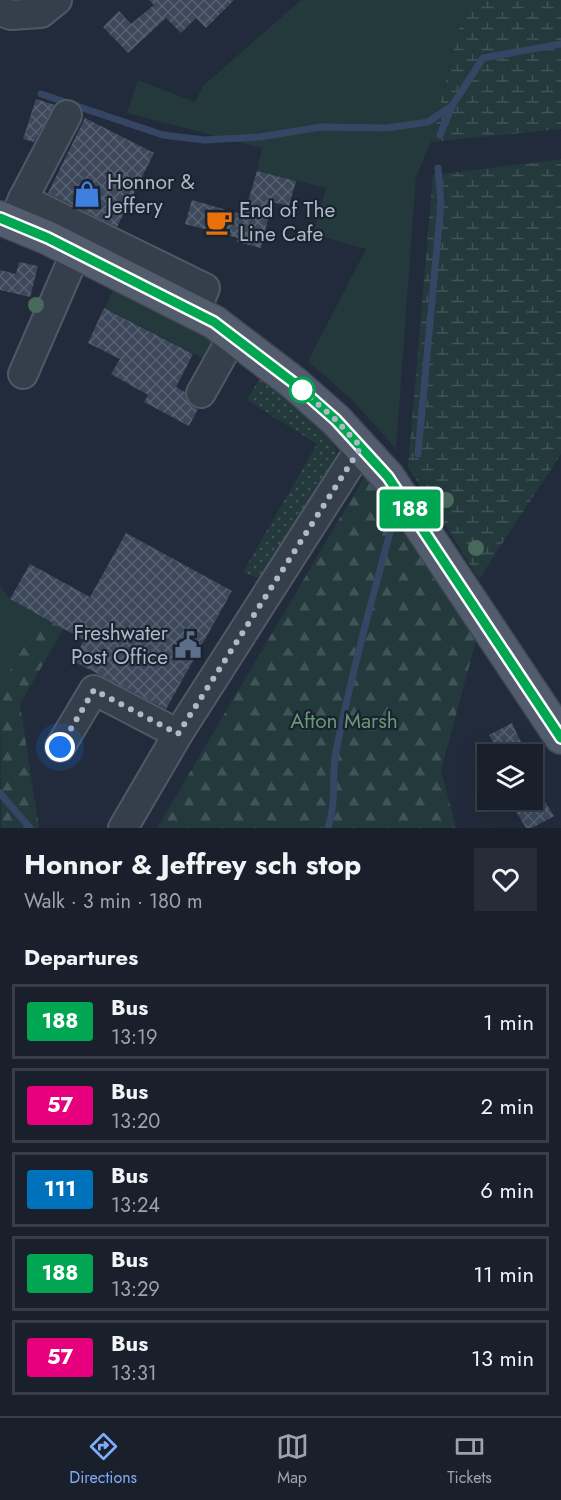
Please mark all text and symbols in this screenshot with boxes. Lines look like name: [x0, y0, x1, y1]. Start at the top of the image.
place label: Honnor & Jeffery: [104, 167, 195, 221]
shop icon: Honnor & Jeffery: [72, 179, 102, 209]
place label: End of The Line Cafe: [239, 195, 335, 249]
cafe icon: End of The Line Cafe: [204, 207, 234, 237]
unlabelled marker: [289, 377, 315, 403]
line badge: 188: [376, 490, 444, 528]
text: 188: [391, 494, 429, 524]
place label: Freshwater Post Office: [71, 618, 169, 672]
public building icon: Freshwater Post Office: [173, 630, 203, 660]
park label: Afton Marsh: [290, 706, 398, 736]
your location: [45, 732, 75, 762]
map controls: [477, 744, 543, 810]
button: layers: [477, 744, 543, 810]
text: Honnor & Jeffrey sch stop: [24, 844, 361, 885]
button: heart: [474, 848, 537, 911]
text: Walk · 3 min · 180 m: [24, 887, 203, 916]
text: Departures: [24, 941, 138, 973]
text: Bus: [111, 991, 148, 1023]
text: 188: [41, 1006, 79, 1036]
text: 1 min: [483, 1006, 534, 1038]
text: 13:19: [111, 1023, 157, 1052]
text: Bus: [111, 1075, 148, 1107]
text: 57: [47, 1090, 73, 1120]
text: 2 min: [480, 1090, 534, 1122]
text: 13:20: [111, 1107, 160, 1136]
text: Bus: [111, 1159, 148, 1191]
text: 111: [44, 1174, 76, 1204]
text: 6 min: [480, 1174, 534, 1206]
text: 13:24: [111, 1191, 160, 1220]
text: Bus: [111, 1243, 148, 1275]
text: 188: [41, 1258, 79, 1288]
text: 11 min: [473, 1258, 534, 1290]
text: 13:29: [111, 1275, 160, 1304]
text: Bus: [111, 1327, 148, 1359]
text: 57: [47, 1342, 73, 1372]
text: 13 min: [471, 1342, 534, 1374]
text: 13:31: [111, 1359, 157, 1388]
tab: Directions: [69, 1430, 137, 1489]
tab: Map: [276, 1430, 309, 1489]
tab: Tickets: [447, 1430, 492, 1489]

